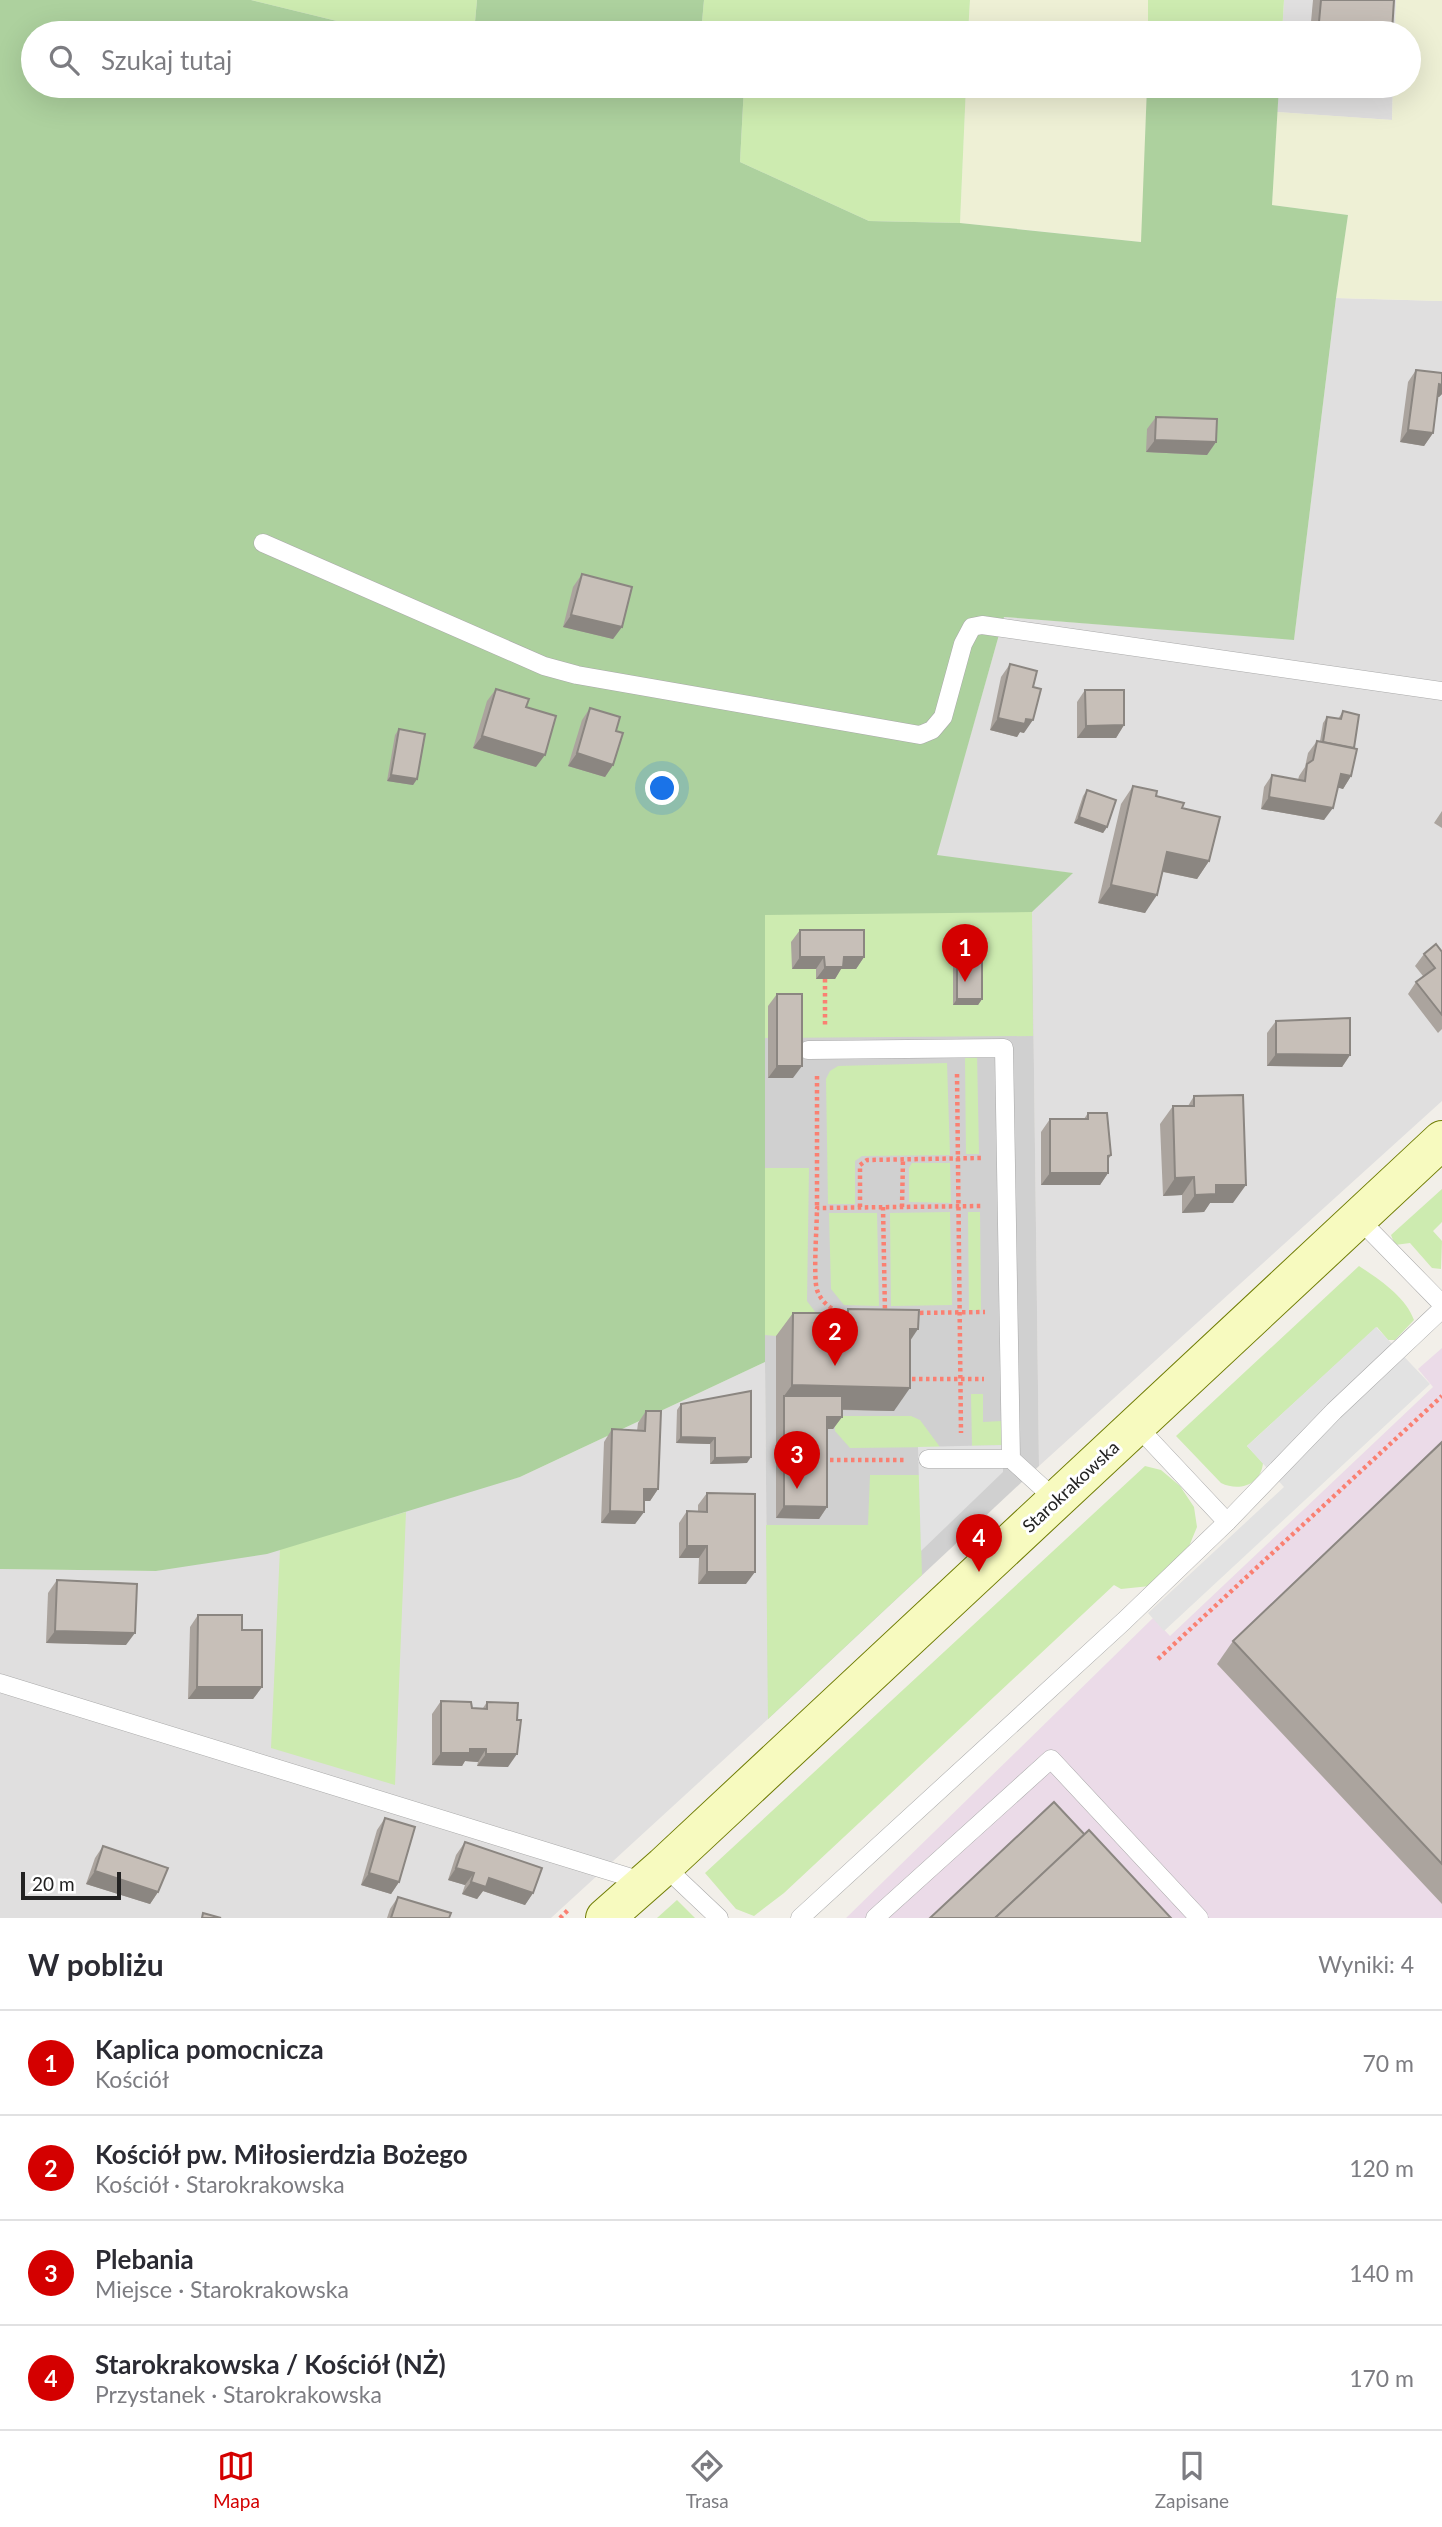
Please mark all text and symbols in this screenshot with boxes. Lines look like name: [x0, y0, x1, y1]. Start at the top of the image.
search box: [21, 21, 1421, 98]
icon: search: [45, 41, 83, 79]
text: Szukaj tutaj: [101, 44, 232, 76]
your location: [645, 771, 679, 805]
pin: 1: [942, 924, 988, 982]
pin: 2: [812, 1308, 858, 1366]
pin: 3: [774, 1431, 820, 1489]
street label: Starokrakowska: [1017, 1436, 1123, 1537]
pin: 4: [956, 1514, 1002, 1572]
scale bar: [21, 1869, 121, 1901]
text: 20 m: [32, 1872, 75, 1895]
text: W pobliżu: [28, 1946, 164, 1982]
text: Wyniki: 4: [1318, 1950, 1414, 1978]
text: Kaplica pomocnicza: [95, 2033, 324, 2065]
text: 1: [44, 2049, 58, 2077]
text: 70 m: [1363, 2049, 1414, 2077]
text: Kościół: [95, 2065, 169, 2093]
text: Kościół pw. Miłosierdzia Bożego: [95, 2138, 468, 2170]
text: 2: [44, 2154, 58, 2182]
text: 120 m: [1349, 2154, 1414, 2182]
text: Kościół · Starokrakowska: [95, 2170, 345, 2198]
text: Plebania: [95, 2243, 194, 2275]
text: 3: [44, 2259, 58, 2287]
text: 140 m: [1349, 2259, 1414, 2287]
text: Miejsce · Starokrakowska: [95, 2275, 349, 2303]
text: Starokrakowska / Kościół (NŻ): [95, 2348, 446, 2380]
text: 4: [44, 2364, 58, 2392]
text: 170 m: [1349, 2364, 1414, 2392]
text: Przystanek · Starokrakowska: [95, 2380, 382, 2408]
tab: Mapa: [213, 2447, 260, 2512]
tab: Trasa: [686, 2447, 729, 2512]
tab: Zapisane: [1155, 2447, 1229, 2512]

